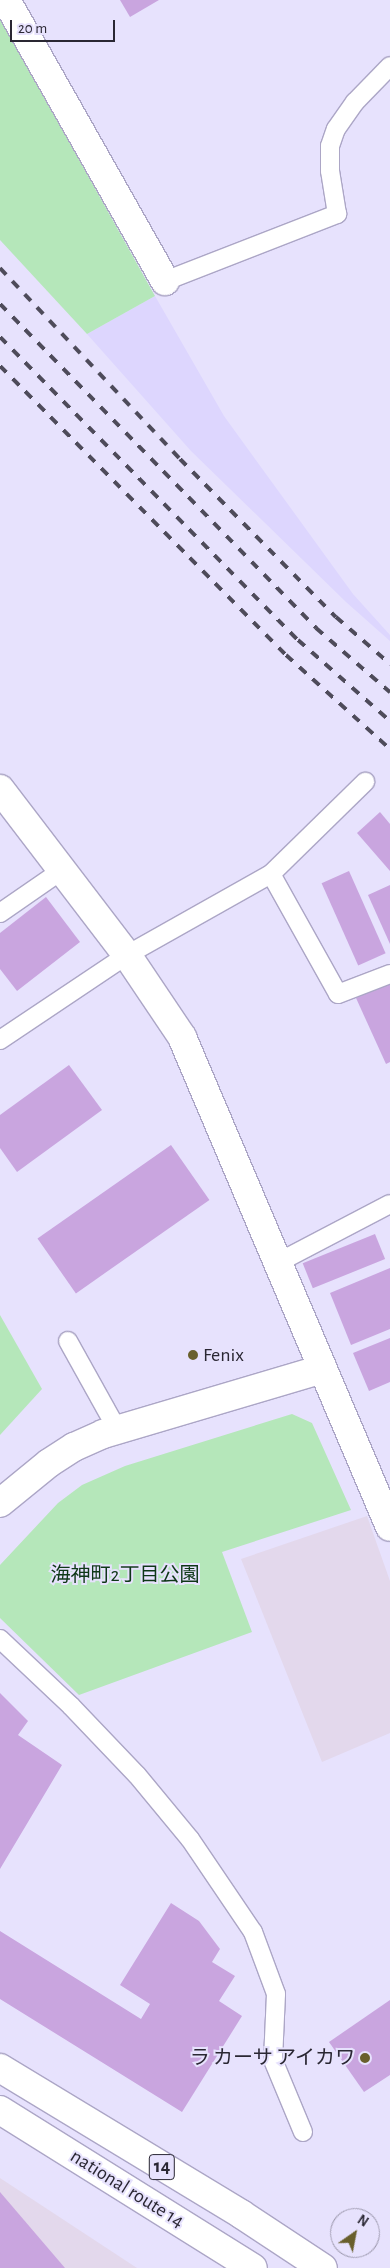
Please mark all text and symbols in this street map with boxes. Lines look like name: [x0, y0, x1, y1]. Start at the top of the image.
scale bar: [12, 10, 118, 42]
text: 20 m: [18, 21, 47, 36]
place label: Fenix: [203, 1343, 244, 1367]
marker: Fenix: [187, 1349, 199, 1361]
park label: 海神町2丁目公園: [50, 1563, 200, 1587]
place label: ラ カーサ アイカワ: [188, 2046, 355, 2070]
marker: ラ カーサ アイカワ: [359, 2052, 371, 2064]
street label: national route 14: [66, 2144, 188, 2234]
road number: 14: [148, 2150, 176, 2184]
north arrow: [330, 2208, 380, 2258]
text: N: [355, 2213, 371, 2230]

